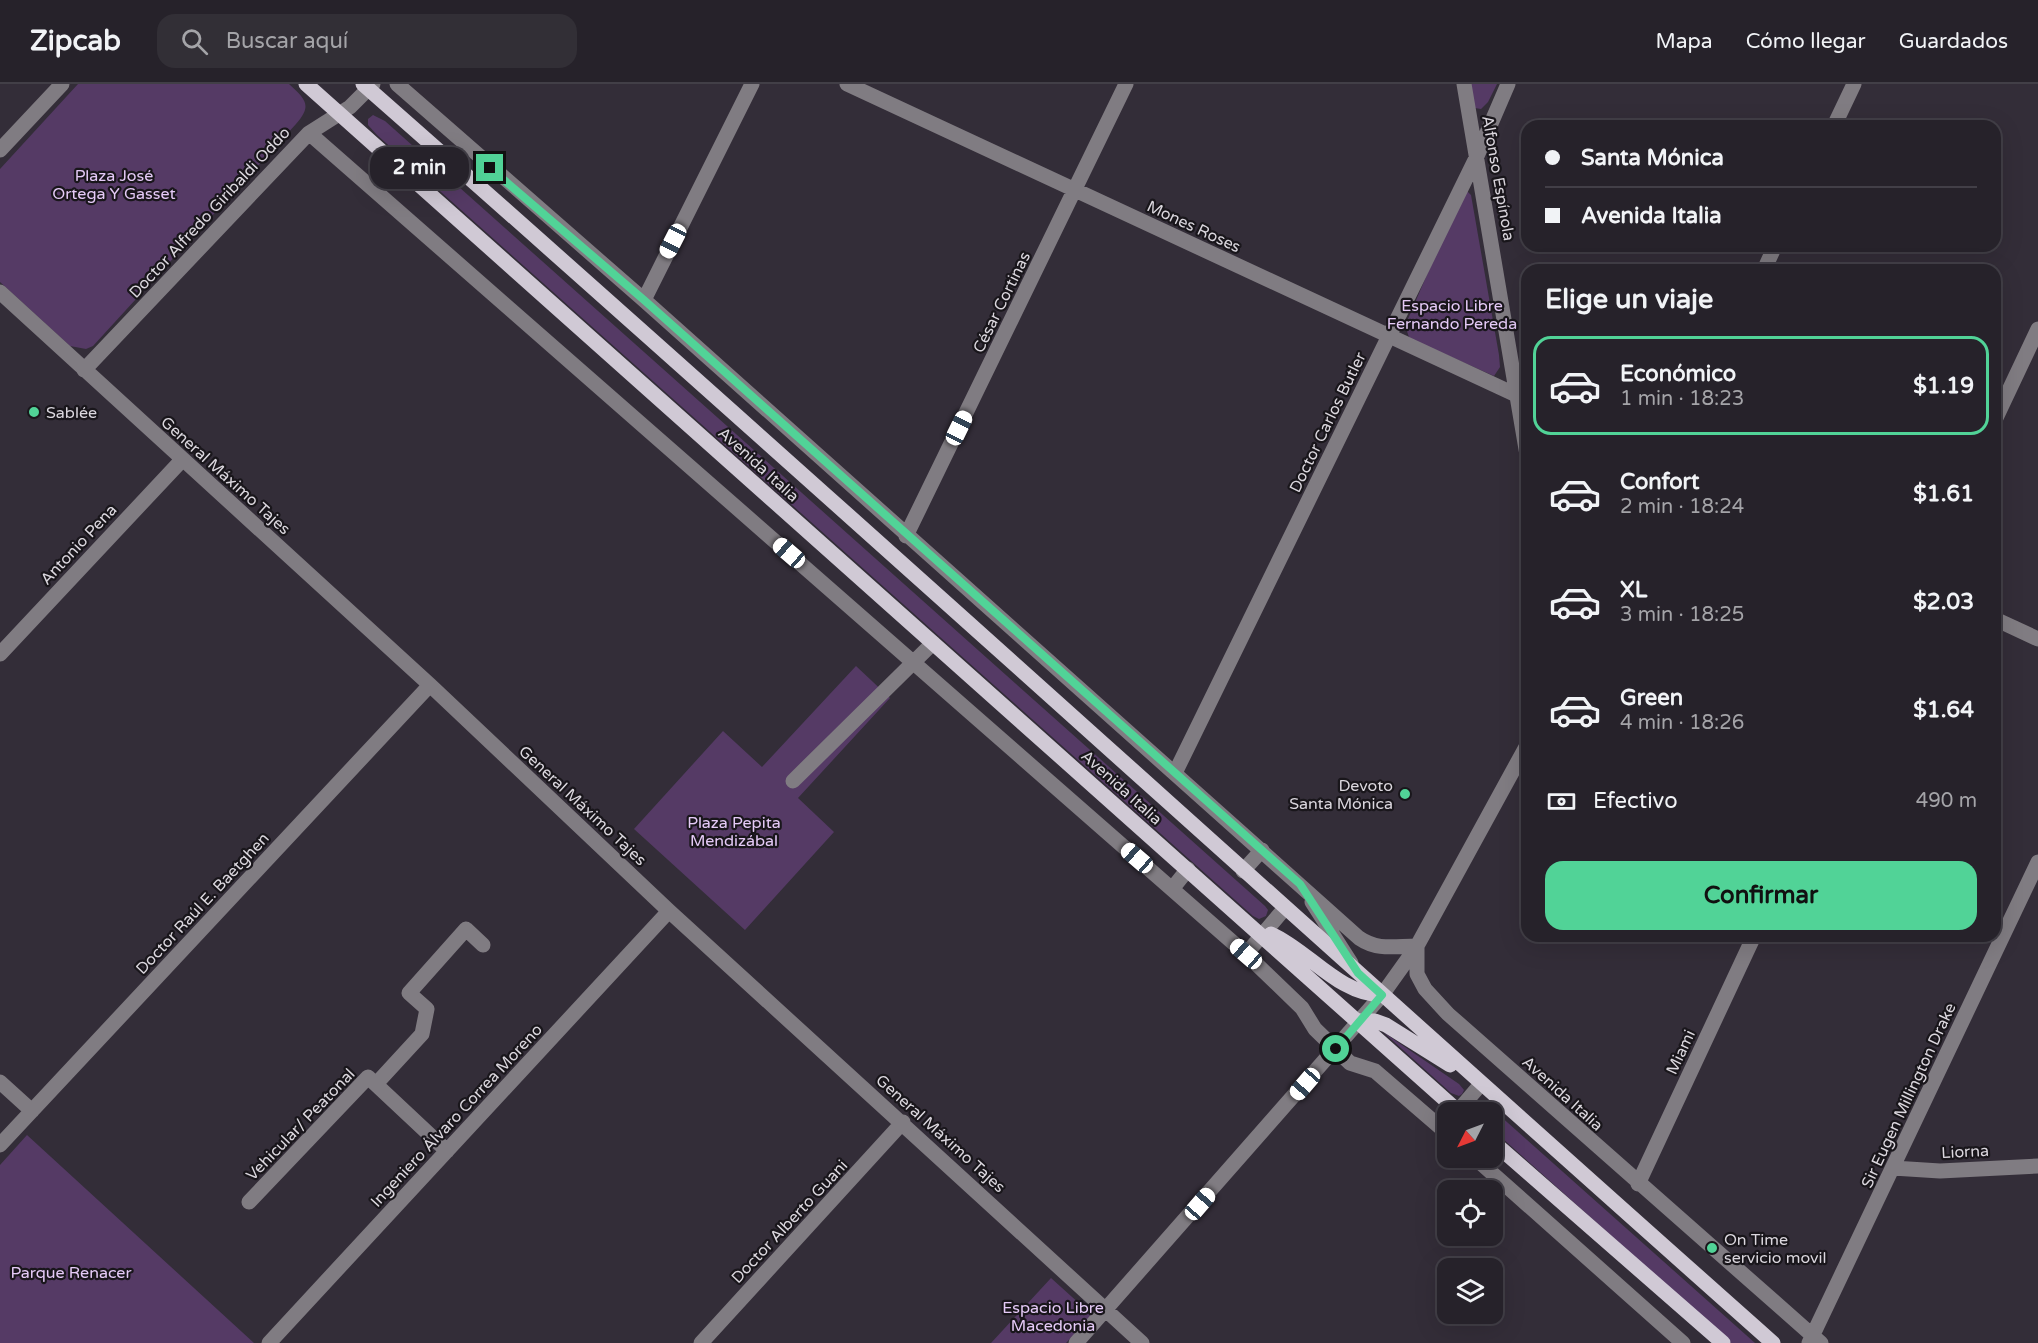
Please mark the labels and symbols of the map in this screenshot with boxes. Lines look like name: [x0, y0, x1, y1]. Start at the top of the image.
street label: Alfonso Espínola: [1477, 114, 1519, 242]
street label: Doctor Alfredo Giribaldi Oddo: [125, 123, 294, 303]
callout: 2 min: [370, 147, 469, 189]
route end: [476, 154, 503, 181]
park label: Plaza José Ortega Y Gasset: [52, 166, 176, 204]
street label: Mones Roses: [1144, 196, 1244, 257]
car: [657, 221, 689, 261]
street label: César Cortinas: [969, 249, 1035, 356]
park label: Espacio Libre Fernando Pereda: [1387, 296, 1517, 334]
street label: Doctor Carlos Butler: [1285, 348, 1371, 496]
place label: Sablée: [46, 403, 97, 423]
marker: Sablée: [27, 405, 41, 419]
car: [943, 408, 975, 448]
street label: General Máximo Tajes: [157, 412, 294, 539]
street label: Avenida Italia: [714, 423, 803, 506]
street label: Antonio Pena: [36, 500, 121, 589]
car: [770, 534, 808, 572]
street label: General Máximo Tajes: [514, 741, 650, 870]
street label: Avenida Italia: [1077, 746, 1166, 829]
place label: Devoto Santa Mónica: [1289, 776, 1393, 814]
marker: Devoto Santa Mónica: [1398, 787, 1412, 801]
park label: Plaza Pepita Mendizábal: [687, 813, 781, 851]
street label: Doctor Raúl E. Baetghen: [132, 829, 274, 979]
car: [1118, 839, 1156, 877]
car: [1227, 935, 1265, 973]
street label: Sir Eugen Millington Drake: [1857, 1000, 1961, 1191]
street label: Ingeniero Álvaro Correa Moreno: [367, 1020, 547, 1211]
street label: Miami: [1662, 1027, 1700, 1078]
route start: [1322, 1035, 1349, 1062]
street label: Avenida Italia: [1518, 1052, 1607, 1135]
street label: Vehicular/ Peatonal: [242, 1064, 359, 1185]
car: [1286, 1065, 1324, 1103]
street label: General Máximo Tajes: [872, 1070, 1009, 1197]
north arrow: [1437, 1102, 1503, 1168]
street label: Liorna: [1941, 1141, 1989, 1163]
street label: Doctor Alberto Guani: [727, 1156, 852, 1288]
car: [1181, 1185, 1219, 1223]
place label: On Time servicio movil: [1724, 1230, 1826, 1268]
marker: On Time servicio movil: [1705, 1241, 1719, 1255]
park label: Parque Renacer: [10, 1263, 132, 1283]
park label: Espacio Libre Macedonia: [1002, 1298, 1104, 1336]

